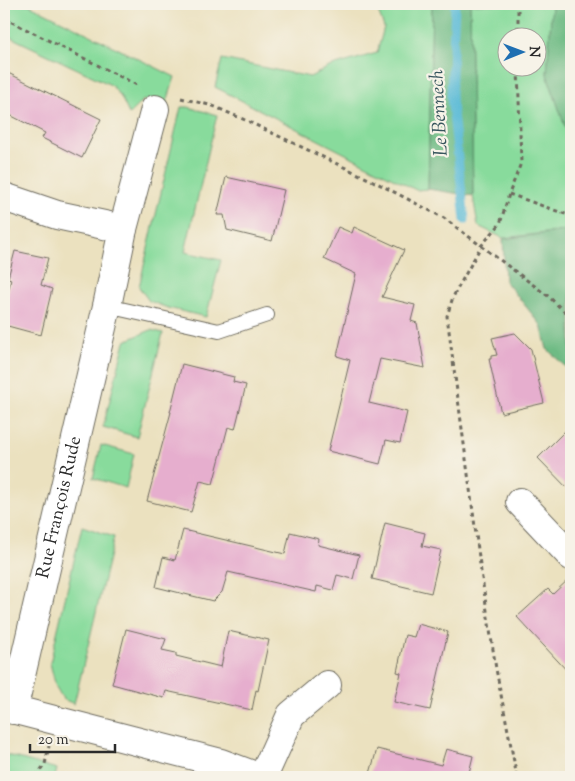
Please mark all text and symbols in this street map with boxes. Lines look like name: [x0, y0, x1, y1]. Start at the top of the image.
north arrow: [498, 28, 548, 78]
text: N: [523, 46, 543, 58]
water label: Le Bennech: [424, 68, 456, 157]
street label: Rue François Rude: [31, 434, 89, 581]
scale bar: [30, 721, 115, 753]
text: 20 m: [38, 730, 69, 751]

